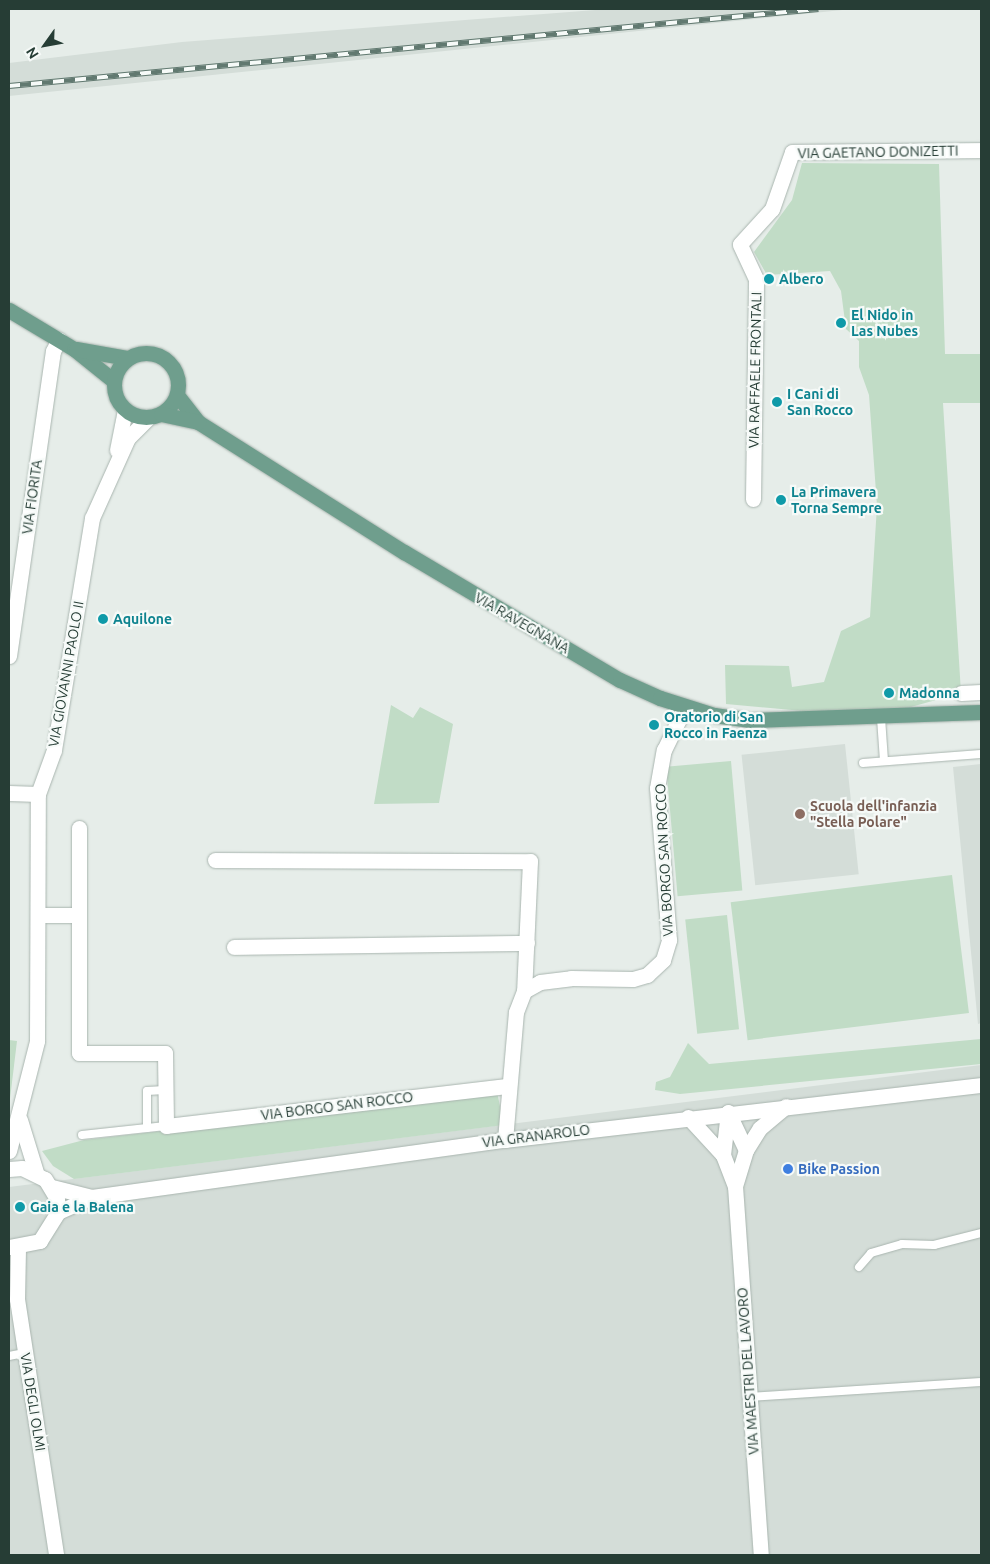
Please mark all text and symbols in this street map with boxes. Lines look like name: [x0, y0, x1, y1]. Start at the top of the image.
north arrow: [20, 20, 70, 70]
text: N: [23, 44, 42, 62]
street label: VIA GAETANO DONIZETTI: [797, 142, 959, 162]
place label: Albero: [779, 271, 824, 287]
marker: Albero: [763, 273, 775, 285]
street label: VIA RAFFAELE FRONTALI: [745, 292, 765, 448]
place label: El Nido in Las Nubes: [851, 307, 918, 340]
marker: El Nido in Las Nubes: [835, 317, 847, 329]
place label: I Cani di San Rocco: [787, 386, 853, 418]
marker: I Cani di San Rocco: [771, 396, 783, 408]
street label: VIA FIORITA: [18, 459, 46, 535]
place label: La Primavera Torna Sempre: [791, 484, 882, 516]
marker: La Primavera Torna Sempre: [775, 494, 787, 506]
street label: VIA RAVEGNANA: [472, 589, 572, 657]
street label: VIA GIOVANNI PAOLO II: [45, 600, 87, 748]
place label: Aquilone: [113, 611, 172, 627]
marker: Aquilone: [97, 613, 109, 625]
place label: Madonna: [899, 685, 960, 701]
marker: Madonna: [883, 687, 895, 699]
place label: Oratorio di San Rocco in Faenza: [664, 709, 767, 742]
marker: Oratorio di San Rocco in Faenza: [648, 719, 660, 731]
street label: VIA BORGO SAN ROCCO: [652, 783, 676, 937]
place label: Scuola dell'infanzia "Stella Polare": [810, 798, 937, 830]
marker: Scuola dell'infanzia "Stella Polare": [794, 808, 806, 820]
street label: VIA BORGO SAN ROCCO: [260, 1088, 414, 1124]
street label: VIA GRANAROLO: [481, 1121, 591, 1151]
place label: Bike Passion: [798, 1161, 880, 1177]
marker: Bike Passion: [782, 1163, 794, 1175]
place label: Gaia e la Balena: [30, 1199, 134, 1215]
marker: Gaia e la Balena: [14, 1201, 26, 1213]
street label: VIA MAESTRI DEL LAVORO: [734, 1287, 762, 1455]
street label: VIA DEGLI OLMI: [17, 1352, 49, 1452]

